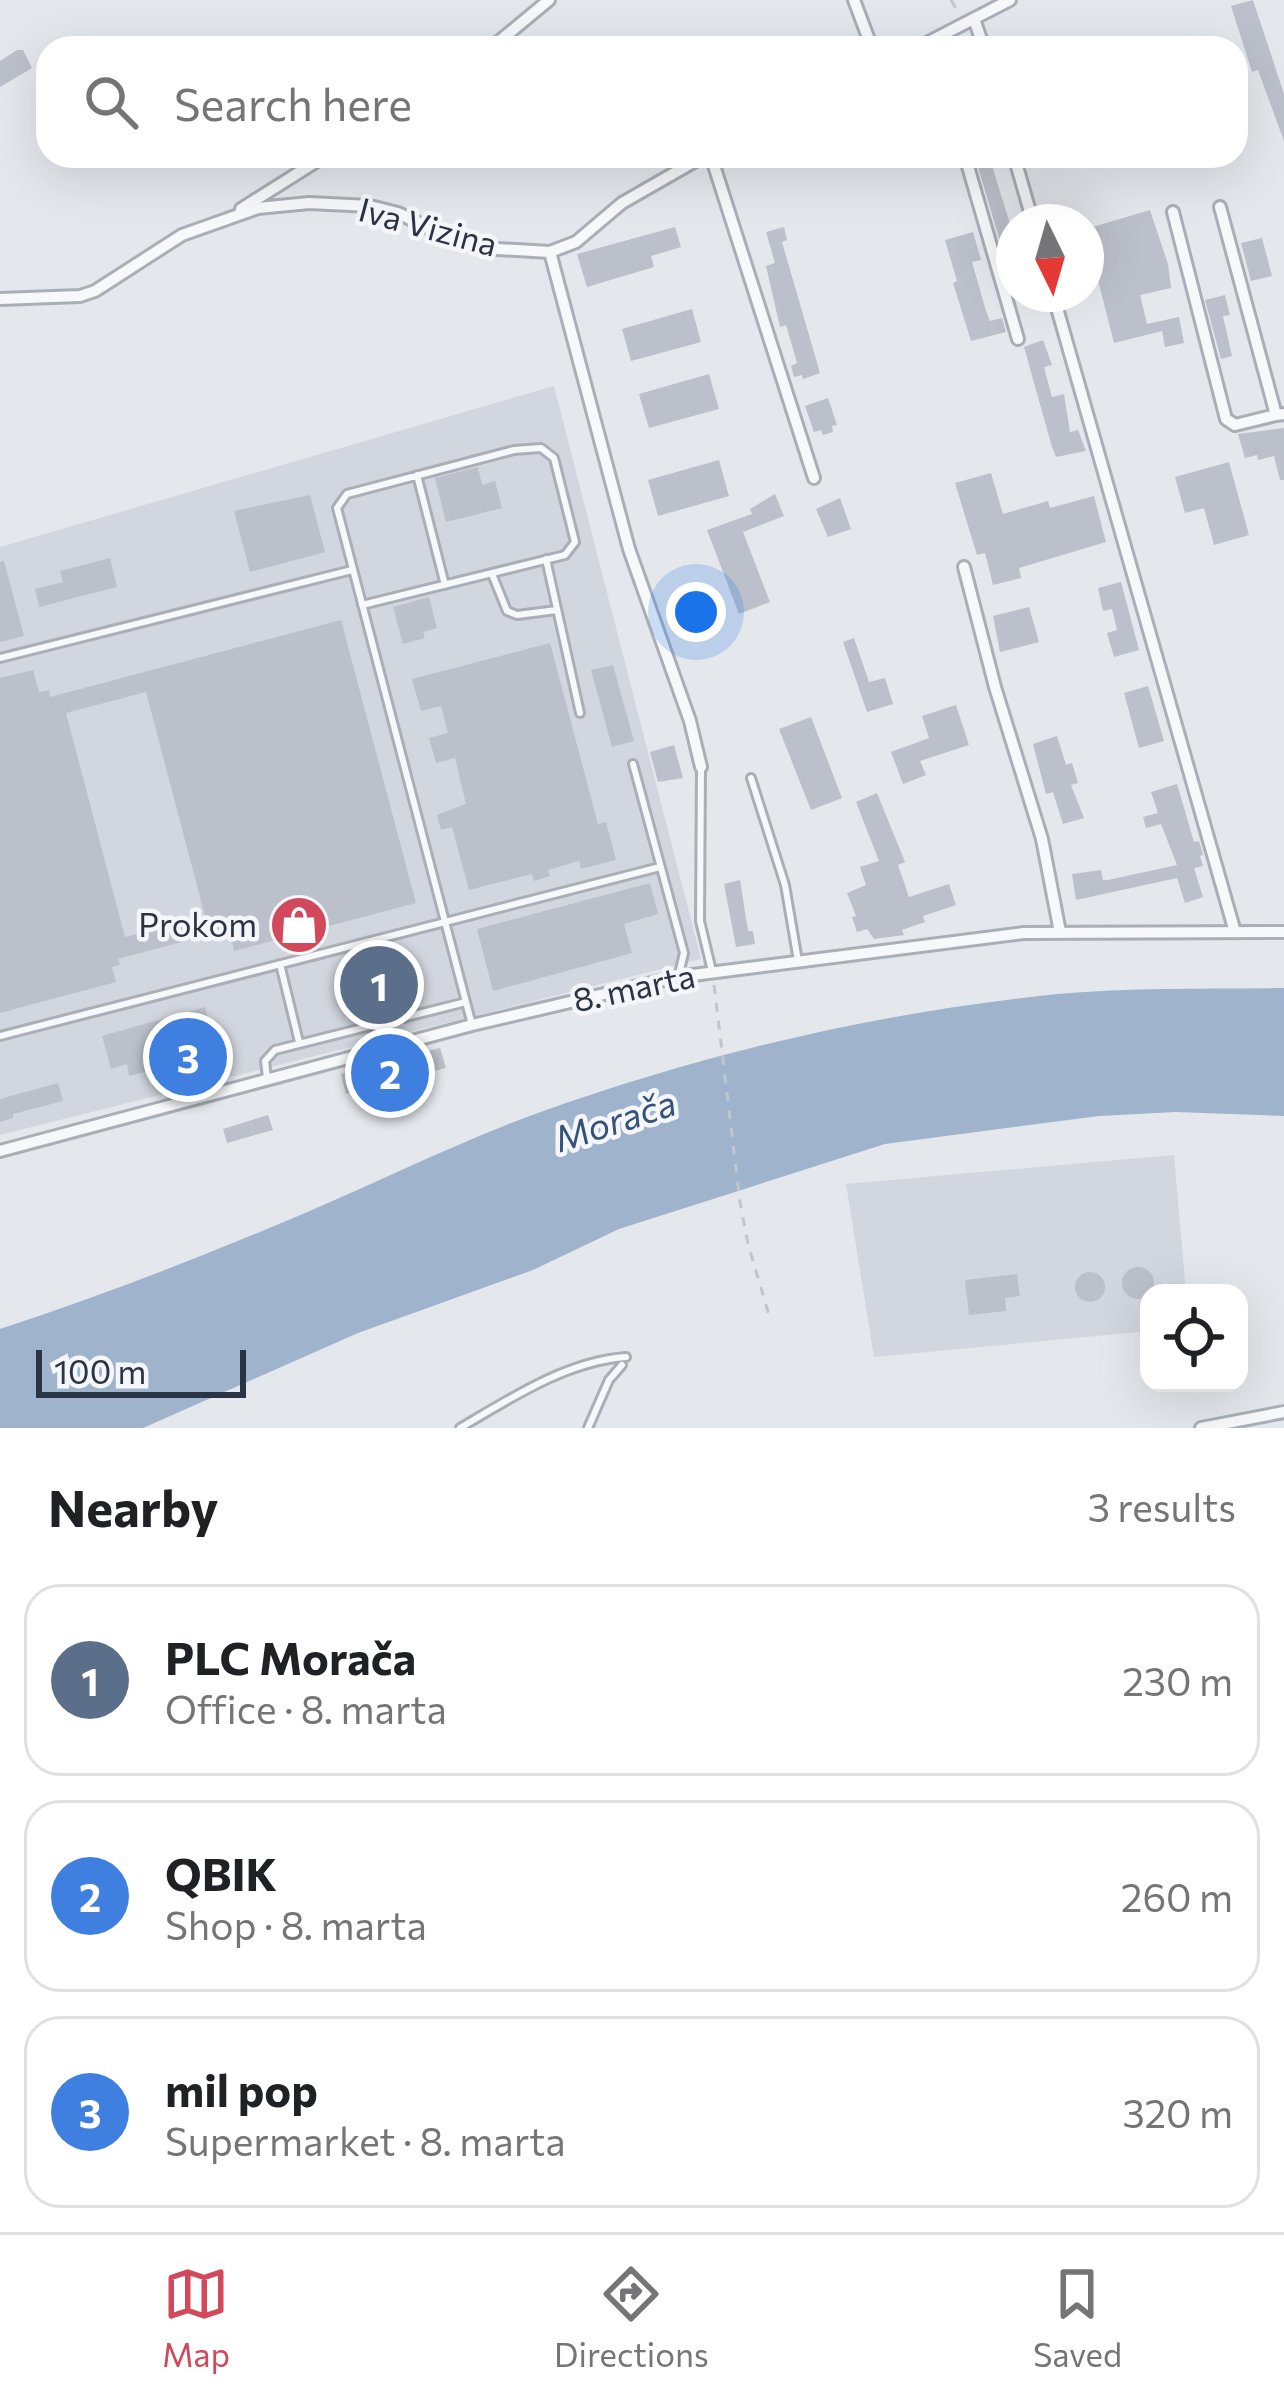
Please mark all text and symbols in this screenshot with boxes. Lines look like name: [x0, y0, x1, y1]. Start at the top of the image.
search box: [36, 36, 1248, 168]
icon: search: [78, 69, 144, 135]
text: Search here: [174, 75, 412, 130]
street label: Iva Vizina: [355, 187, 502, 264]
north arrow: [996, 204, 1104, 312]
your location: [666, 582, 726, 642]
shop icon: Prokom: [268, 894, 330, 956]
place label: Prokom: [138, 903, 257, 944]
pin: 1: [340, 940, 418, 1030]
street label: 8. marta: [569, 954, 698, 1019]
pin: 3: [149, 1012, 227, 1102]
pin: 2: [351, 1028, 429, 1118]
water label: Morača: [548, 1079, 681, 1159]
map controls: [1140, 1284, 1248, 1392]
button: locate: [1140, 1284, 1248, 1392]
scale bar: [36, 1344, 246, 1397]
text: 100 m: [54, 1350, 146, 1391]
text: Nearby: [48, 1475, 218, 1538]
text: 3 results: [1088, 1482, 1236, 1530]
text: PLC Morača: [165, 1629, 416, 1684]
text: 1: [81, 1656, 99, 1704]
text: 230 m: [1122, 1656, 1233, 1704]
text: Office · 8. marta: [165, 1684, 447, 1732]
text: QBIK: [165, 1845, 277, 1900]
text: 2: [79, 1872, 101, 1920]
text: 260 m: [1121, 1872, 1233, 1920]
text: Shop · 8. marta: [165, 1900, 427, 1948]
text: mil pop: [165, 2061, 318, 2116]
text: 3: [79, 2088, 101, 2136]
text: 320 m: [1122, 2088, 1233, 2136]
text: Supermarket · 8. marta: [165, 2116, 566, 2164]
tab: Map: [162, 2261, 230, 2374]
tab: Directions: [554, 2261, 709, 2374]
tab: Saved: [1033, 2261, 1122, 2374]

